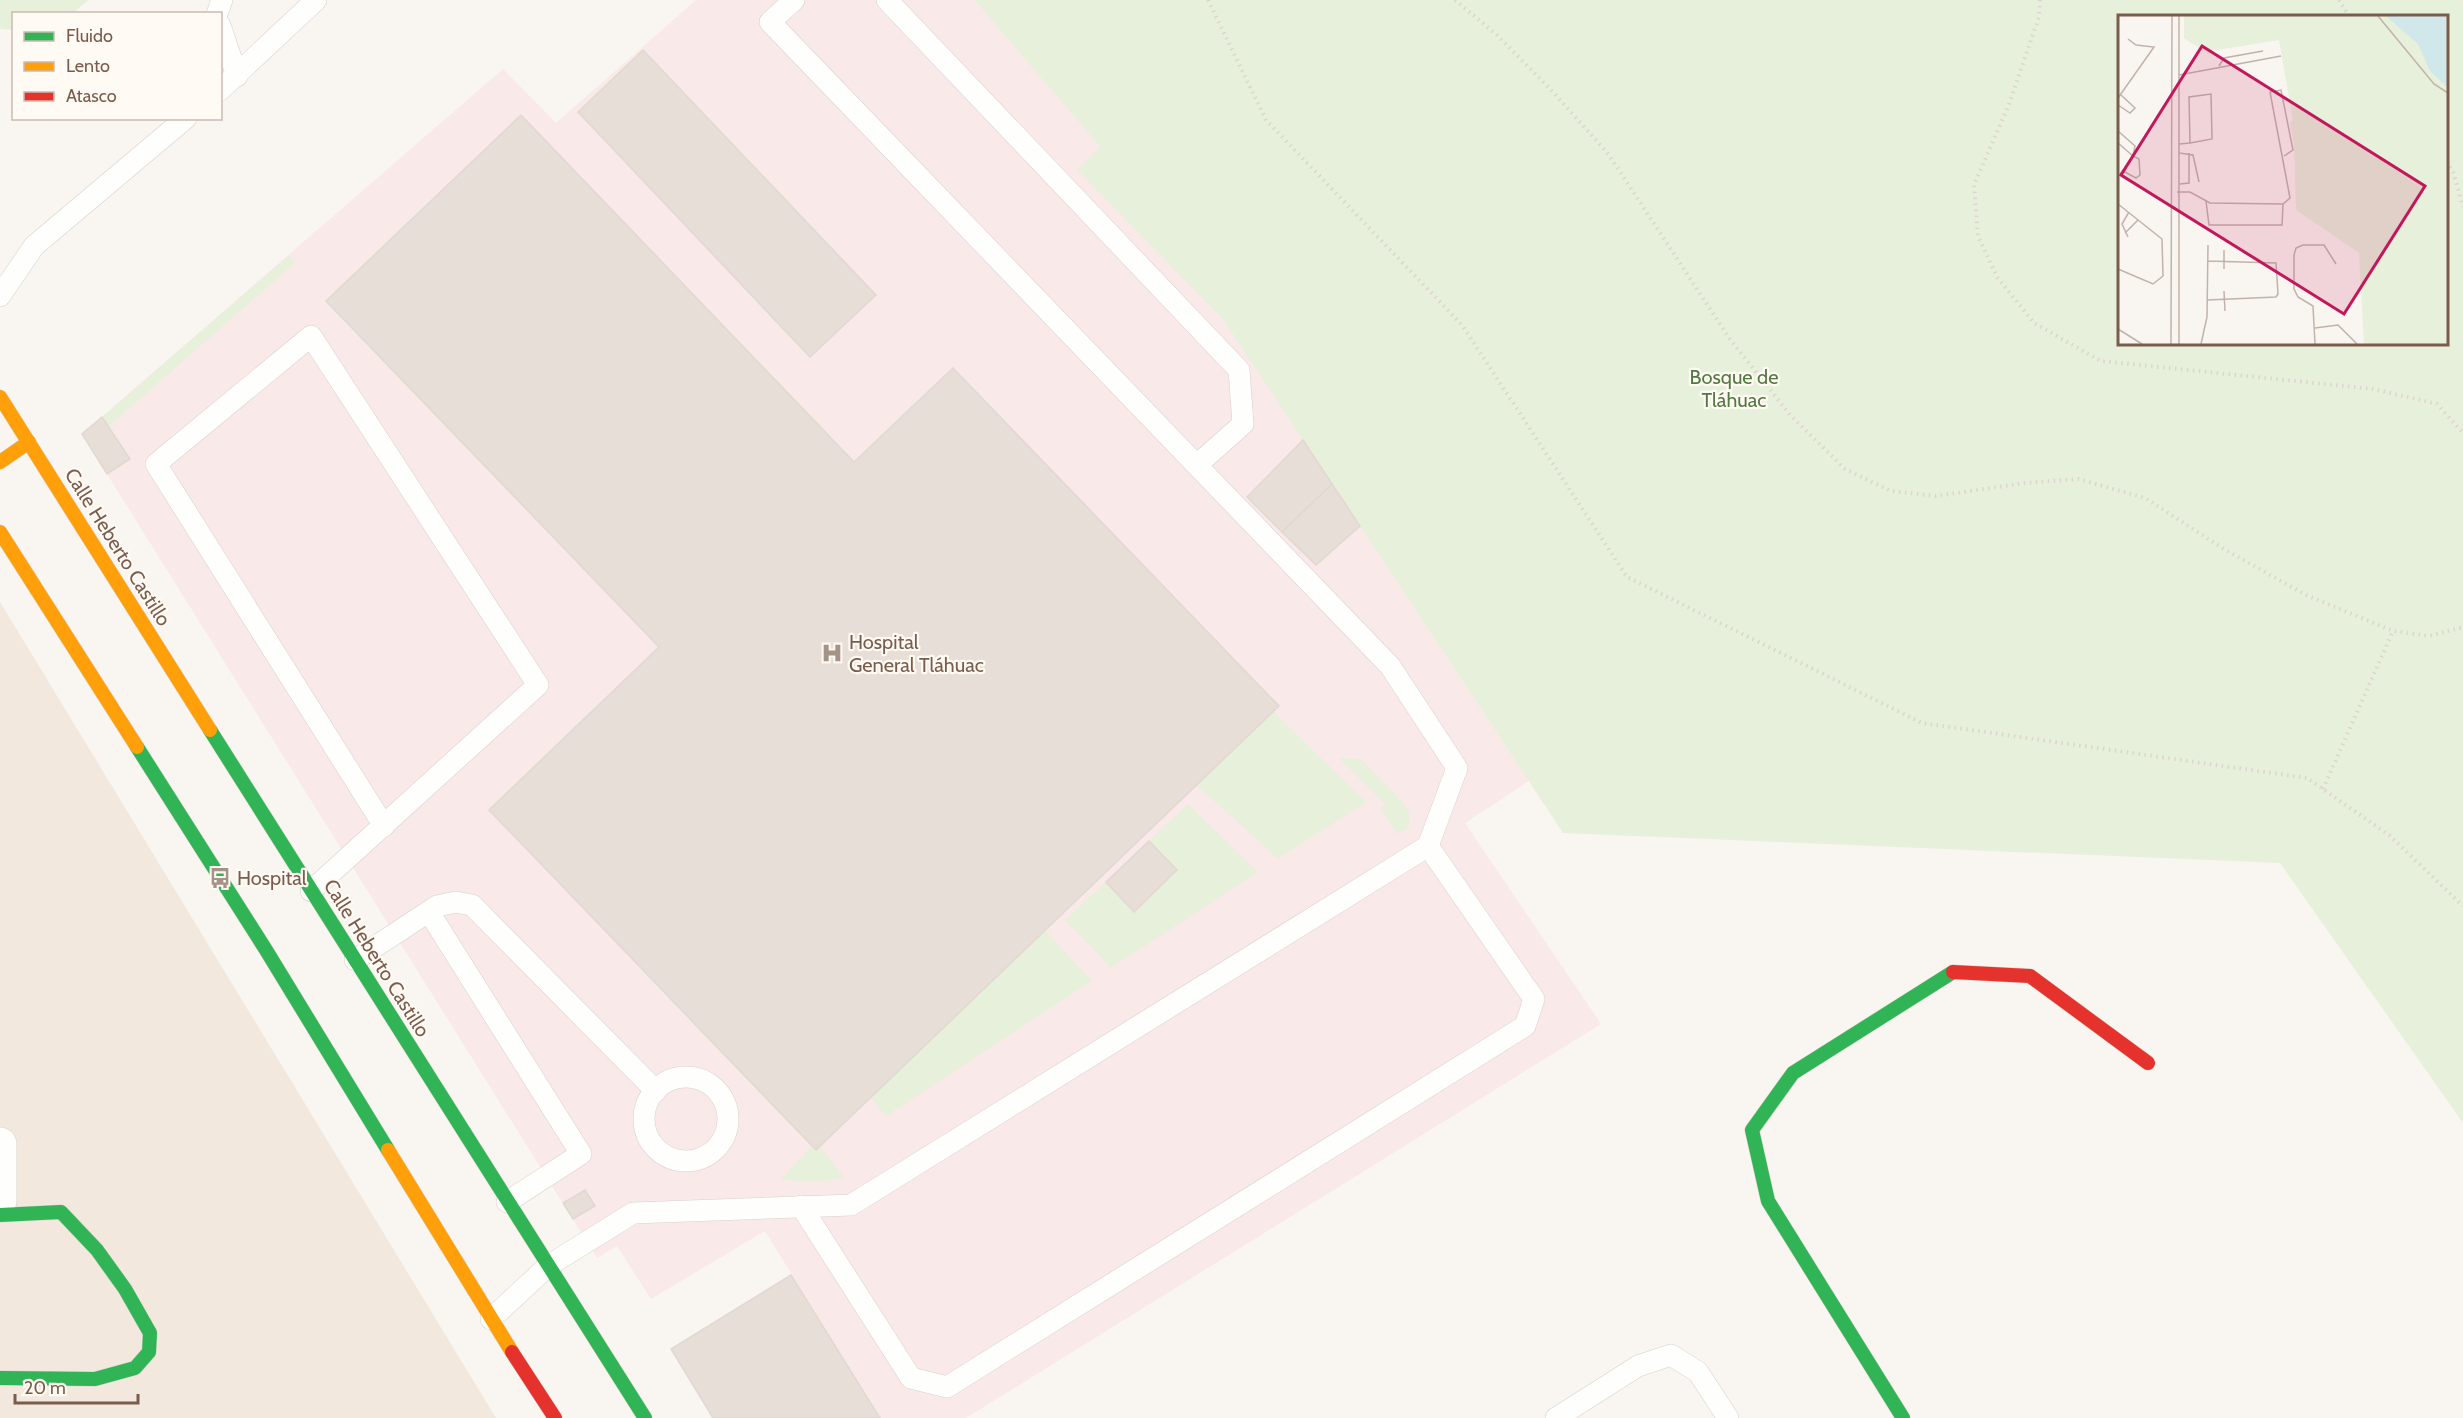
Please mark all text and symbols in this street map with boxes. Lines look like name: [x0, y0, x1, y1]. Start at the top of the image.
legend: [12, 12, 222, 120]
inset map: [2118, 15, 2448, 345]
text: Fluido: [66, 25, 113, 47]
text: Lento: [66, 55, 110, 77]
text: Atasco: [66, 85, 117, 107]
park label: Bosque de Tláhuac: [1690, 365, 1778, 412]
street label: Calle Heberto Castillo: [60, 464, 176, 630]
place label: Hospital General Tláhuac: [849, 630, 984, 677]
hospital icon: Hospital General Tláhuac: [820, 641, 844, 665]
bus stop icon: Hospital: [208, 866, 232, 890]
place label: Hospital: [237, 866, 307, 890]
street label: Calle Heberto Castillo: [319, 875, 435, 1041]
scale bar: [15, 1367, 138, 1405]
text: 20 m: [24, 1377, 66, 1399]

